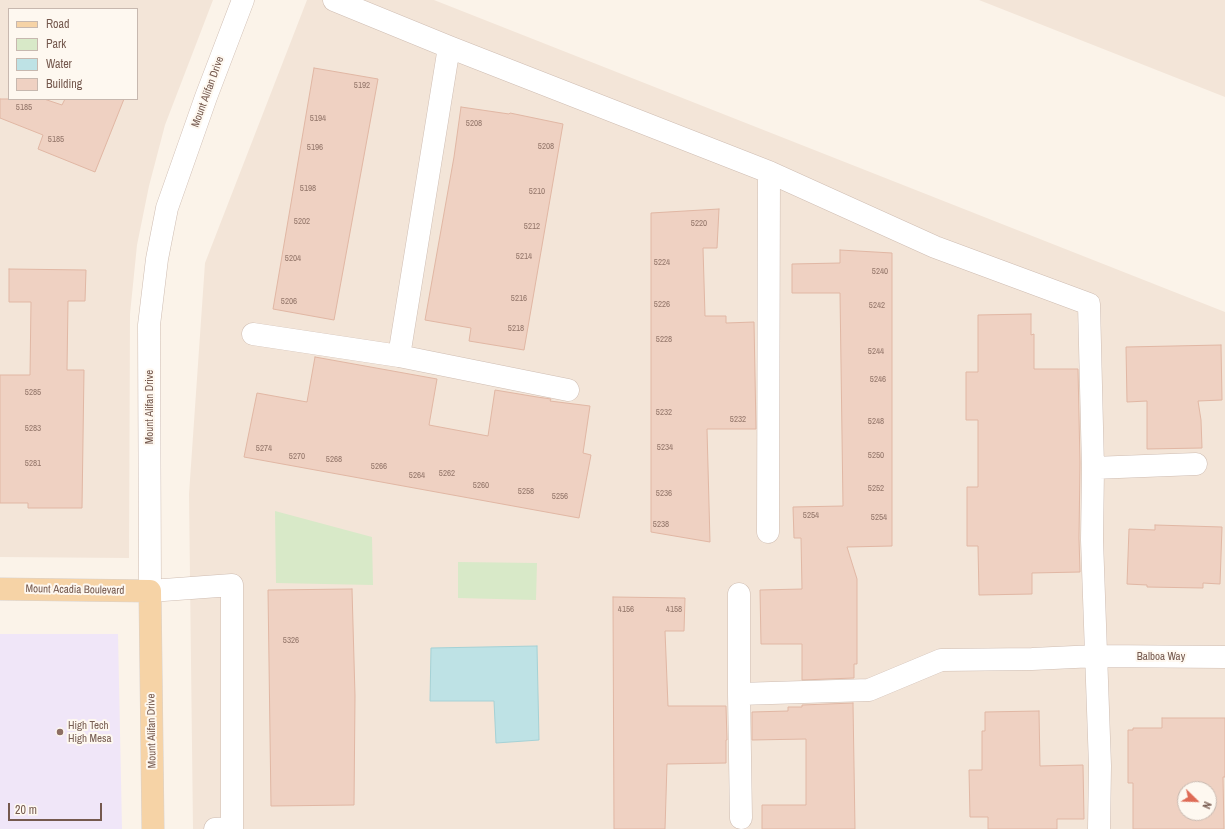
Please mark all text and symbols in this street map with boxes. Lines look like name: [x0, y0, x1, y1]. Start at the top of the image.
legend: [8, 8, 138, 100]
text: Road: [46, 16, 70, 32]
text: Park: [46, 36, 66, 52]
street label: Mount Alifan Drive: [189, 55, 227, 129]
text: Water: [46, 56, 72, 72]
text: Building: [46, 76, 82, 92]
house number: 5192: [354, 81, 370, 91]
house number: 5185: [16, 103, 32, 113]
house number: 5194: [310, 114, 326, 124]
house number: 5208: [466, 119, 482, 129]
house number: 5185: [48, 135, 64, 145]
house number: 5208: [538, 142, 554, 152]
house number: 5196: [307, 143, 323, 153]
house number: 5198: [300, 184, 316, 194]
house number: 5210: [529, 187, 545, 197]
house number: 5202: [294, 217, 310, 227]
house number: 5220: [691, 219, 707, 229]
house number: 5212: [524, 222, 540, 232]
house number: 5214: [516, 252, 532, 262]
house number: 5204: [285, 254, 301, 264]
house number: 5224: [654, 258, 670, 268]
house number: 5240: [872, 267, 888, 277]
house number: 5216: [511, 294, 527, 304]
house number: 5206: [281, 297, 297, 307]
house number: 5226: [654, 300, 670, 310]
house number: 5242: [869, 301, 885, 311]
house number: 5218: [508, 324, 524, 334]
house number: 5228: [656, 335, 672, 345]
house number: 5244: [868, 347, 884, 357]
street label: Mount Alifan Drive: [143, 370, 157, 444]
house number: 5246: [870, 375, 886, 385]
house number: 5285: [25, 388, 41, 398]
house number: 5232: [656, 408, 672, 418]
house number: 5232: [730, 415, 746, 425]
house number: 5248: [868, 417, 884, 427]
house number: 5283: [25, 424, 41, 434]
house number: 5234: [657, 443, 673, 453]
house number: 5274: [256, 444, 272, 454]
house number: 5250: [868, 451, 884, 461]
house number: 5270: [289, 452, 305, 462]
house number: 5268: [326, 455, 342, 465]
house number: 5281: [25, 459, 41, 469]
house number: 5266: [371, 462, 387, 472]
house number: 5262: [439, 469, 455, 479]
house number: 5264: [409, 471, 425, 481]
house number: 5260: [473, 481, 489, 491]
house number: 5252: [868, 484, 884, 494]
house number: 5258: [518, 487, 534, 497]
house number: 5236: [656, 489, 672, 499]
house number: 5256: [552, 492, 568, 502]
house number: 5254: [803, 511, 819, 521]
house number: 5254: [871, 513, 887, 523]
house number: 5238: [653, 520, 669, 530]
street label: Mount Acadia Boulevard: [26, 583, 124, 597]
house number: 4156: [618, 605, 634, 615]
house number: 4158: [666, 605, 682, 615]
house number: 5326: [283, 636, 299, 646]
street label: Balboa Way: [1137, 650, 1185, 664]
street label: Mount Alifan Drive: [145, 694, 159, 768]
place label: High Tech High Mesa: [68, 719, 112, 745]
marker: High Tech High Mesa: [55, 727, 65, 737]
north arrow: [1177, 781, 1217, 821]
scale bar: [10, 795, 104, 821]
text: N: [1199, 800, 1215, 811]
text: 20 m: [15, 802, 37, 818]

